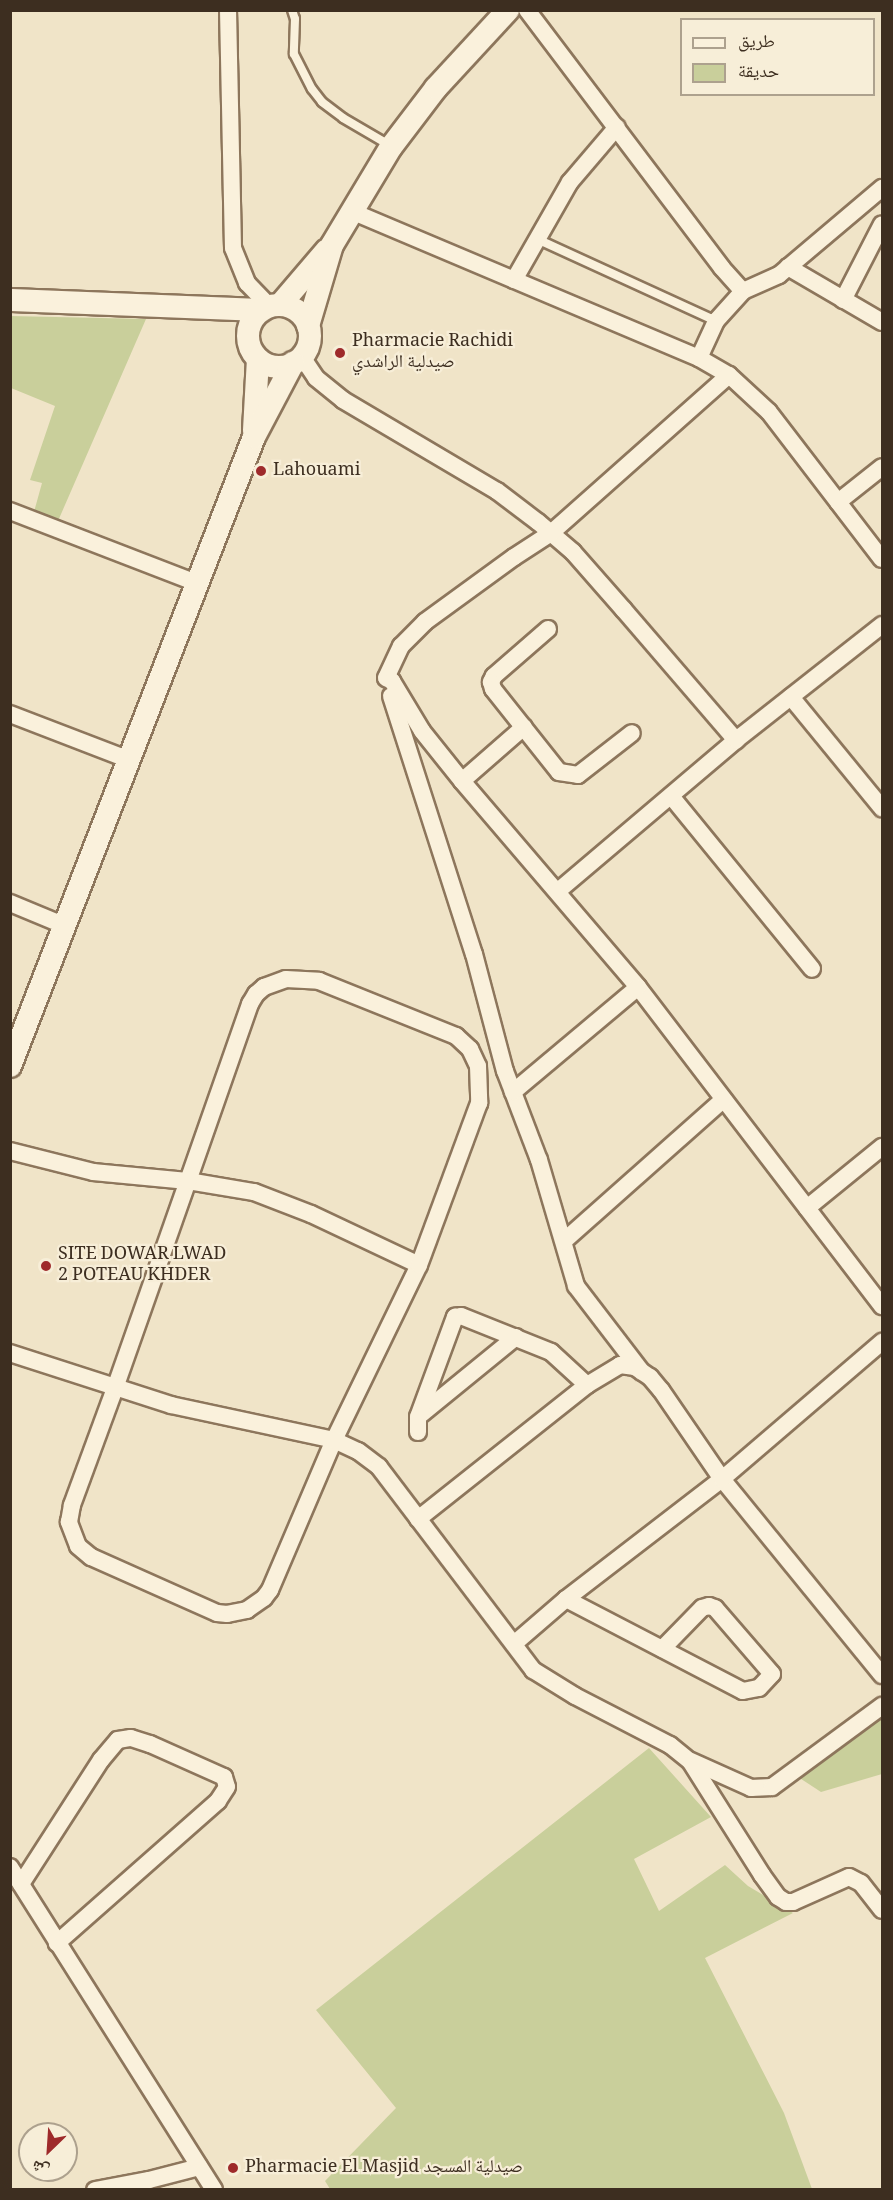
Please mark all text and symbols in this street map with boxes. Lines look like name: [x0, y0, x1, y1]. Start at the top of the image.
legend: [680, 18, 875, 96]
text: طريق: [738, 28, 775, 58]
text: حديقة: [738, 58, 779, 88]
place label: Pharmacie Rachidi صيدلية الراشدي: [352, 332, 513, 374]
marker: Pharmacie Rachidi صيدلية الراشدي: [333, 346, 347, 360]
place label: Lahouami: [273, 460, 360, 482]
marker: Lahouami: [254, 464, 268, 478]
place label: SITE DOWAR LWAD 2 POTEAU KHDER: [58, 1245, 226, 1288]
marker: SITE DOWAR LWAD 2 POTEAU KHDER: [39, 1259, 53, 1273]
north arrow: [18, 2122, 78, 2182]
text: ش: [28, 2151, 54, 2183]
place label: Pharmacie El Masjid صيدلية المسجد: [245, 2157, 523, 2179]
marker: Pharmacie El Masjid صيدلية المسجد: [226, 2161, 240, 2175]

